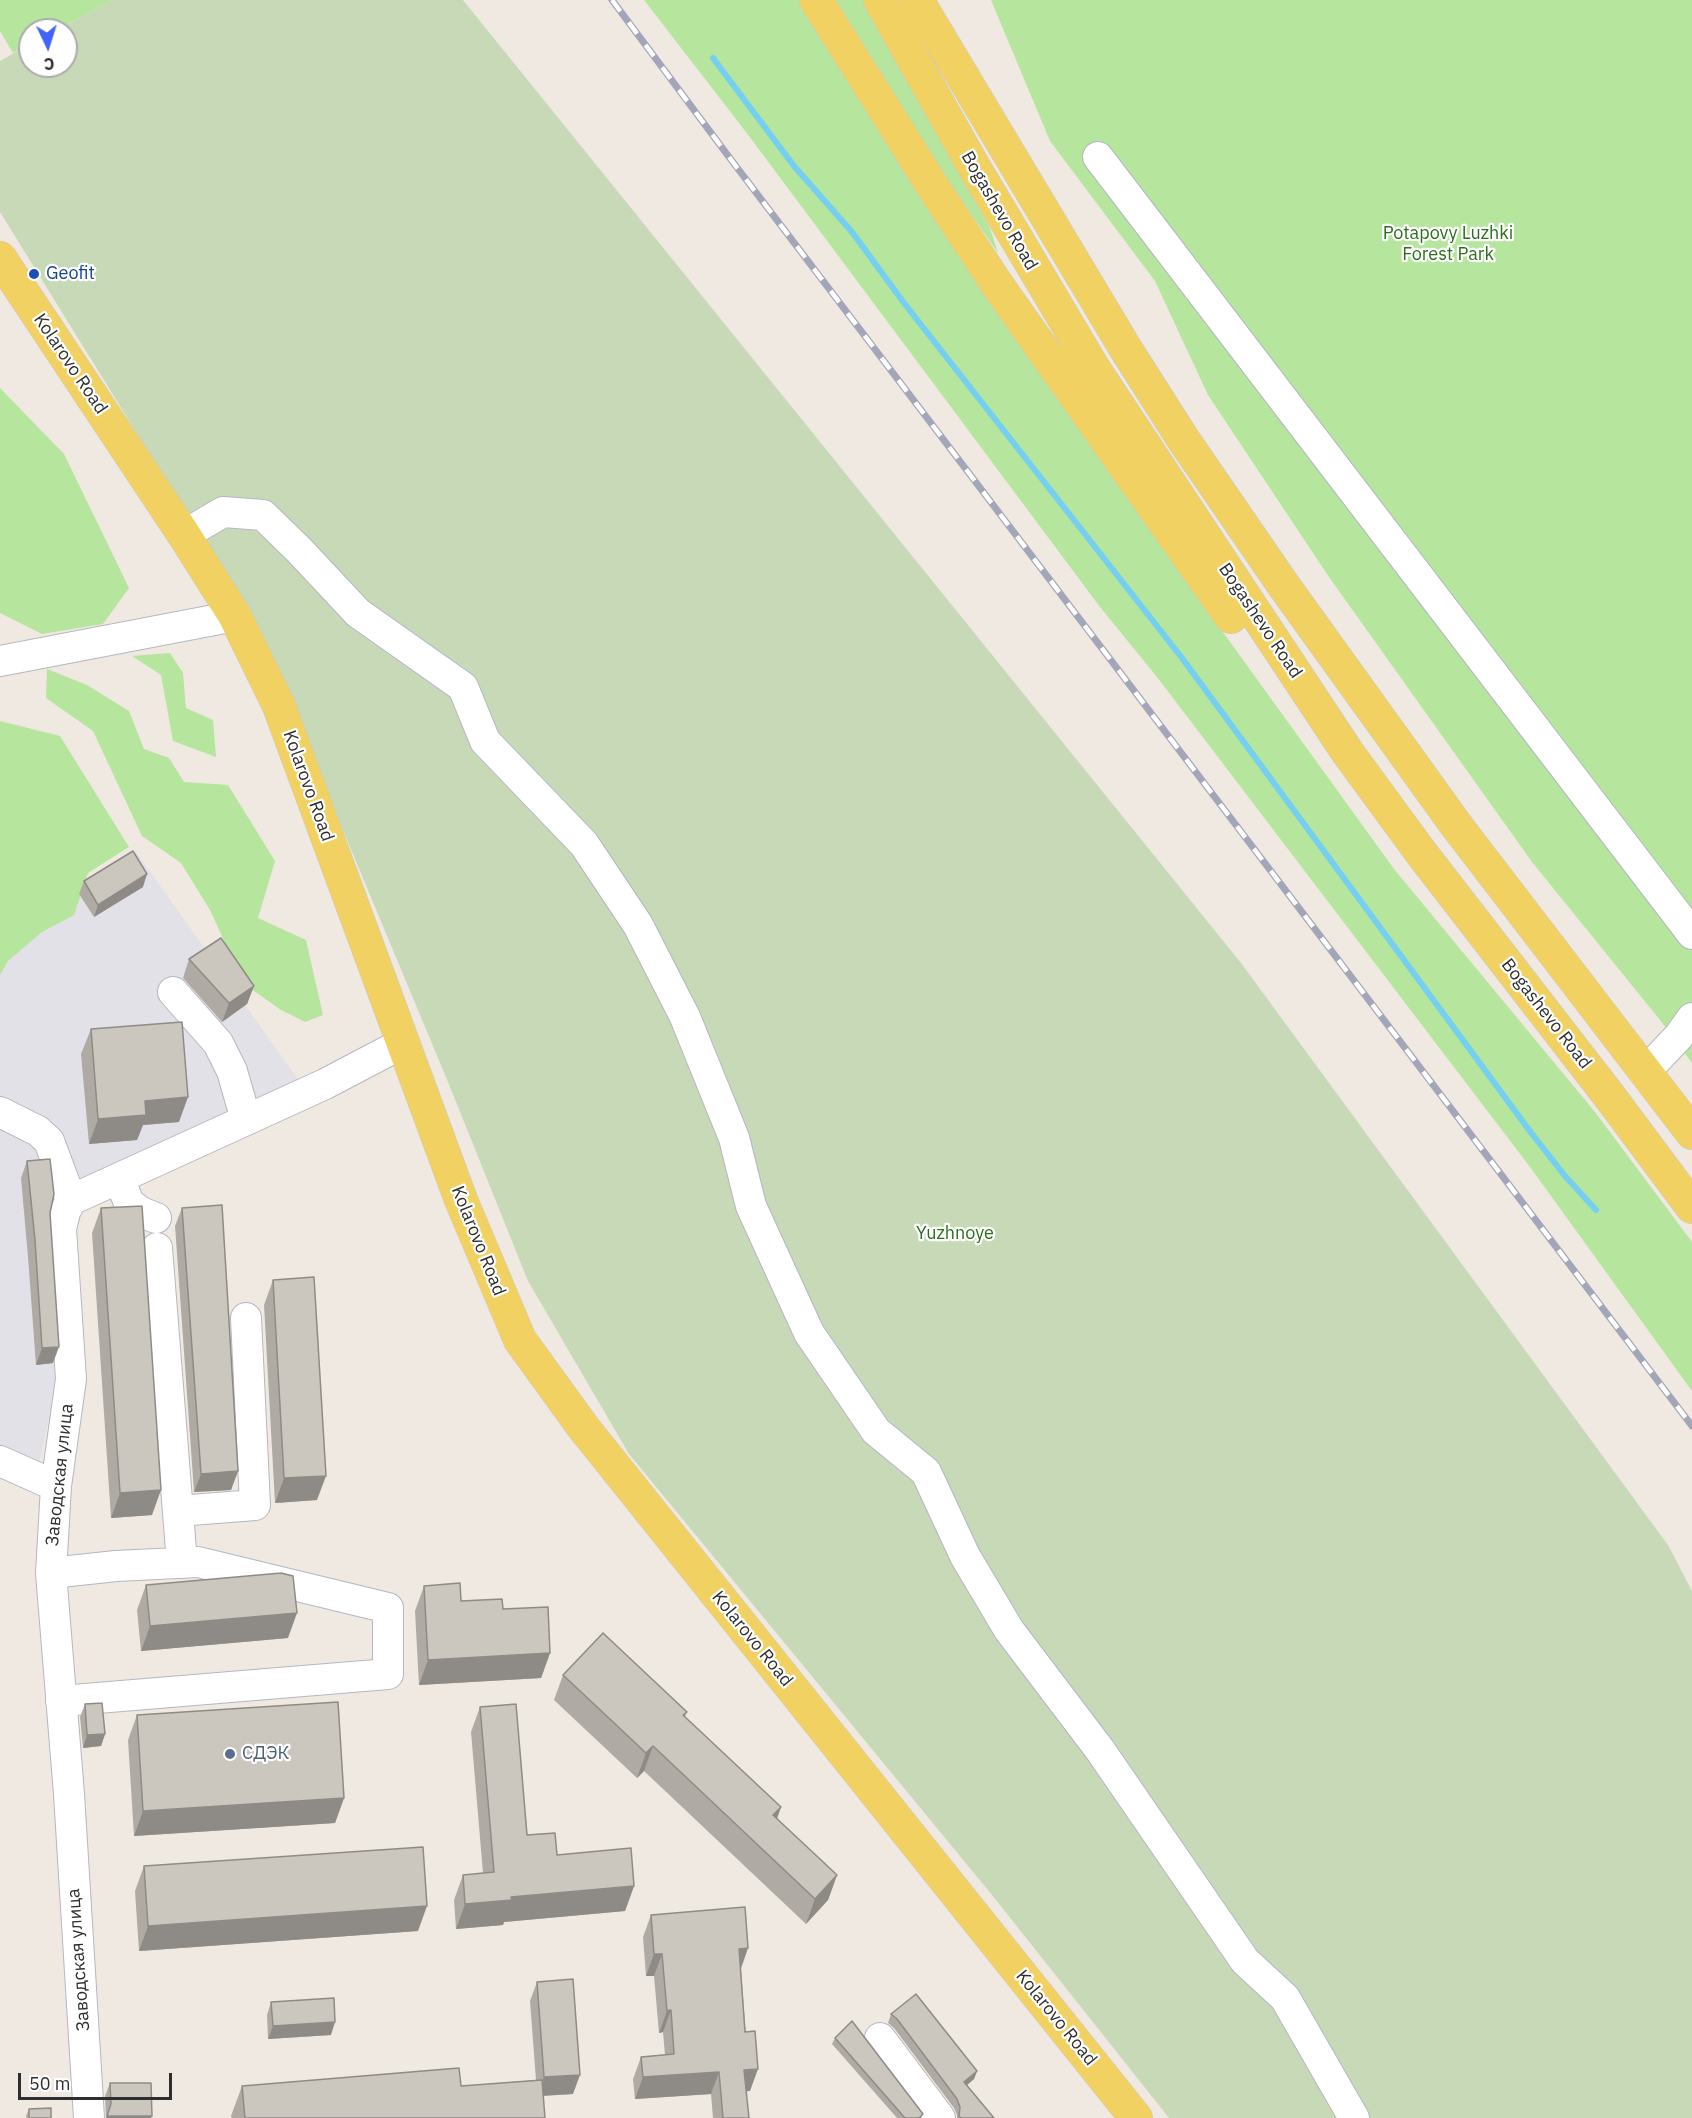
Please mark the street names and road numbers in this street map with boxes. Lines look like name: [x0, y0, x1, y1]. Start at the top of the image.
street label: Bogashevo Road: [956, 148, 1042, 274]
street label: Kolarovo Road: [28, 310, 112, 418]
street label: Bogashevo Road: [1214, 559, 1306, 683]
street label: Kolarovo Road: [278, 728, 338, 844]
street label: Bogashevo Road: [1496, 955, 1596, 1073]
street label: Kolarovo Road: [446, 1183, 510, 1299]
street label: Заводская улица: [42, 1403, 78, 1547]
street label: Kolarovo Road: [707, 1587, 797, 1691]
street label: Заводская улица: [63, 1888, 95, 2032]
street label: Kolarovo Road: [1011, 1966, 1101, 2070]

